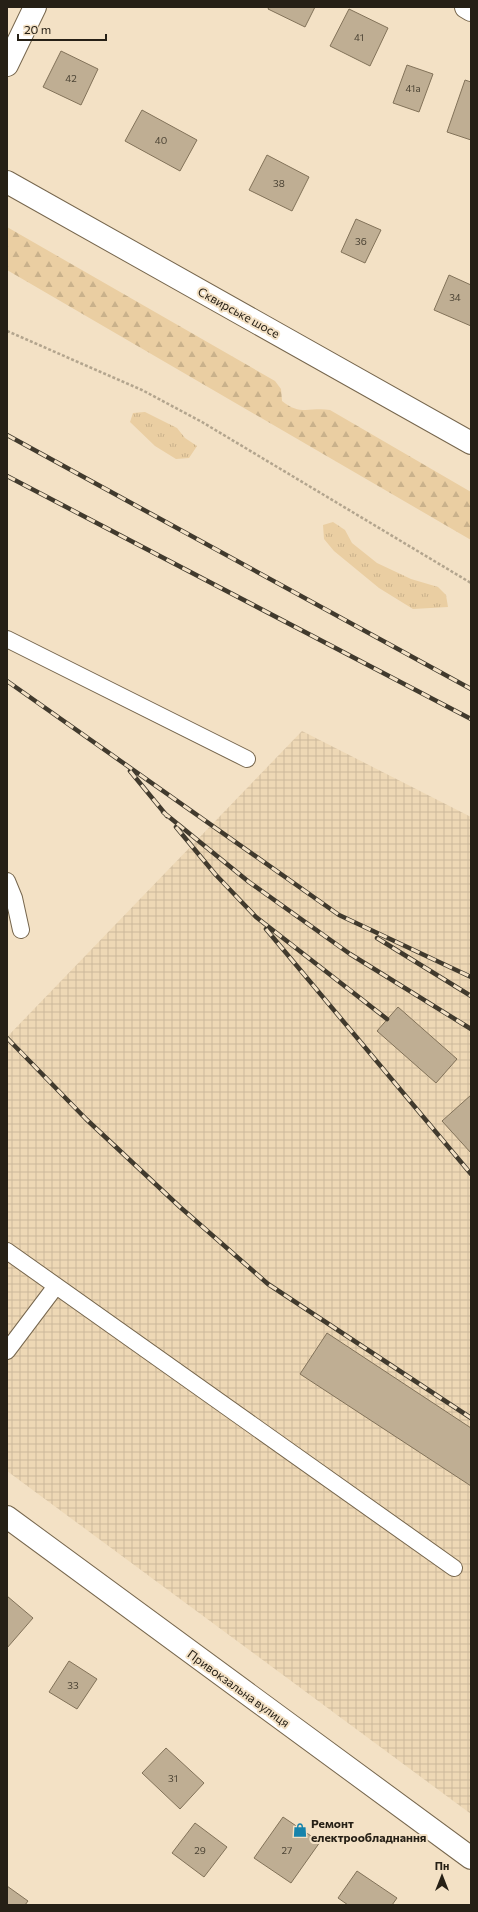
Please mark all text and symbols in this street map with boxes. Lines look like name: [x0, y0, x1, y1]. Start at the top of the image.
scale bar: [18, 16, 106, 42]
text: 20 m: [24, 22, 51, 36]
house number: 41: [354, 31, 364, 43]
house number: 42: [65, 72, 77, 84]
house number: 41а: [405, 82, 421, 94]
house number: 40: [155, 134, 167, 146]
house number: 38: [273, 177, 285, 189]
house number: 36: [355, 235, 367, 247]
street label: Сквирське шосе: [196, 284, 282, 340]
house number: 34: [449, 291, 461, 303]
street label: Привокзальна вулиця: [185, 1646, 293, 1730]
house number: 33: [67, 1679, 79, 1691]
house number: 31: [168, 1772, 178, 1784]
place label: Ремонт електрообладнання: [311, 1816, 427, 1844]
shop icon: Ремонт електрообладнання: [292, 1822, 308, 1838]
house number: 29: [194, 1844, 206, 1856]
house number: 27: [282, 1844, 292, 1856]
north arrow: [422, 1856, 462, 1896]
text: Пн: [435, 1859, 449, 1872]

